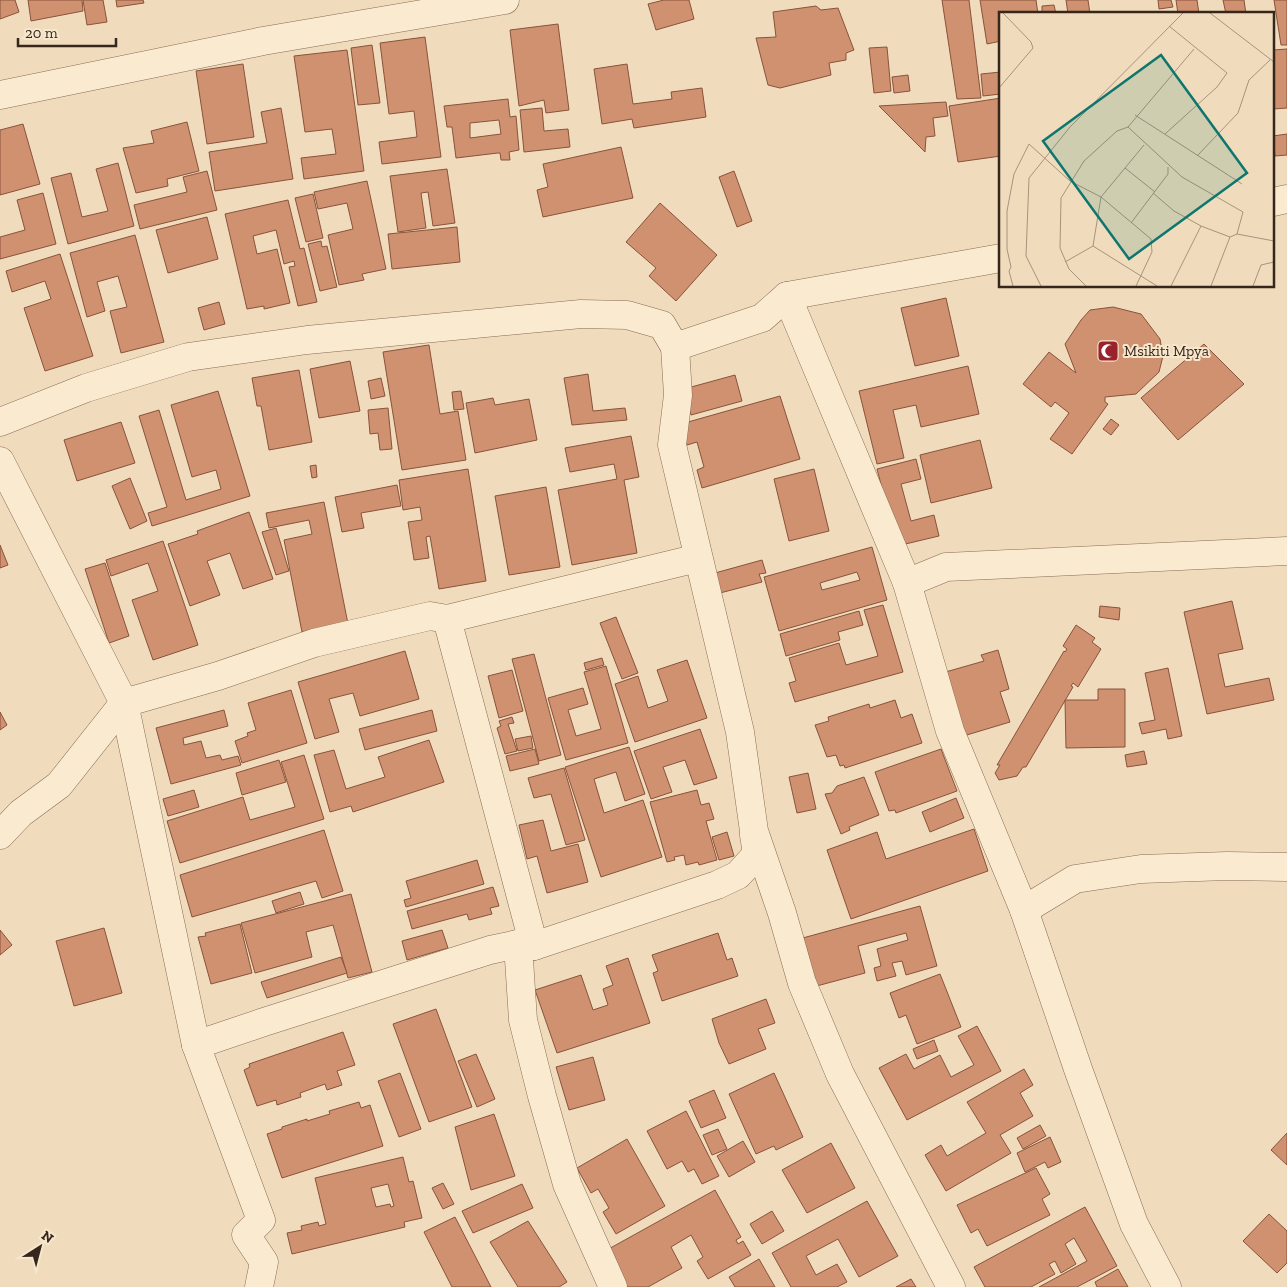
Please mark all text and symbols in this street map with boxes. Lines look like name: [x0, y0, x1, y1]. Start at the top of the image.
inset map: [999, 12, 1274, 288]
scale bar: [18, 15, 115, 47]
text: 20 m: [25, 24, 58, 42]
mosque icon: Msikiti Mpya: [1096, 339, 1120, 363]
place label: Msikiti Mpya: [1124, 342, 1209, 360]
north arrow: [15, 1222, 65, 1272]
text: N: [38, 1227, 57, 1247]

